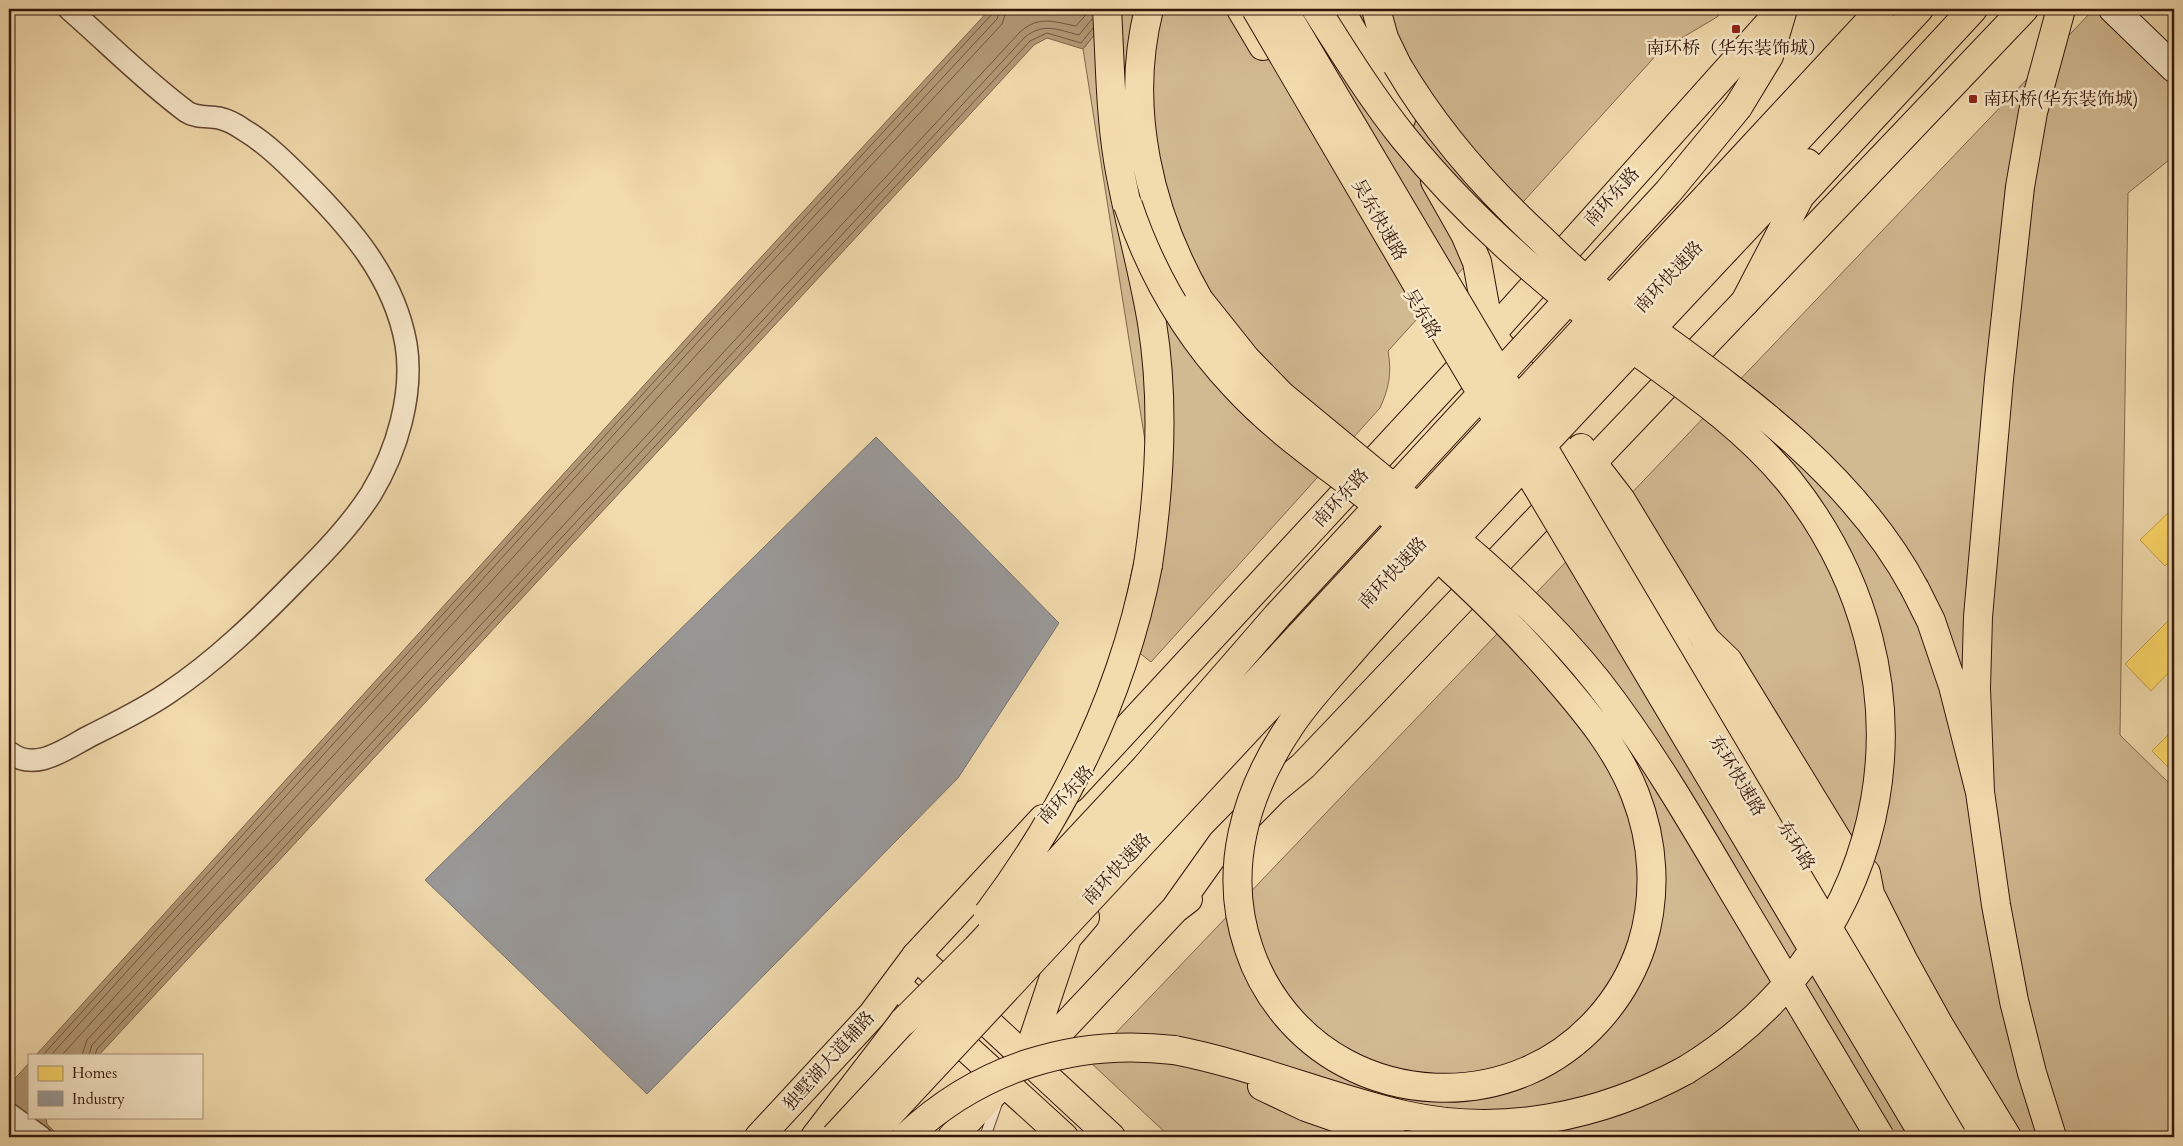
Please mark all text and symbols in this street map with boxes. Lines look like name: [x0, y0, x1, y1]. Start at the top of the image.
marker: 南环桥（华东装饰城）: [1730, 23, 1742, 35]
place label: 南环桥（华东装饰城）: [1646, 36, 1826, 61]
place label: 南环桥(华东装饰城): [1983, 87, 2138, 112]
marker: 南环桥(华东装饰城): [1967, 93, 1979, 105]
street label: 南环东路: [1579, 162, 1645, 232]
street label: 吴东快速路: [1346, 175, 1412, 265]
street label: 南环快速路: [1629, 236, 1709, 318]
street label: 吴东路: [1397, 284, 1447, 344]
street label: 南环东路: [1307, 463, 1375, 533]
street label: 南环快速路: [1353, 532, 1433, 614]
street label: 东环快速路: [1703, 731, 1771, 821]
street label: 南环东路: [1032, 760, 1100, 830]
street label: 东环路: [1771, 816, 1821, 876]
street label: 南环快速路: [1077, 828, 1157, 910]
street label: 独墅湖大道辅路: [778, 1006, 880, 1116]
legend: [28, 1054, 202, 1118]
text: Homes: [72, 1063, 117, 1083]
text: Industry: [72, 1089, 125, 1109]

